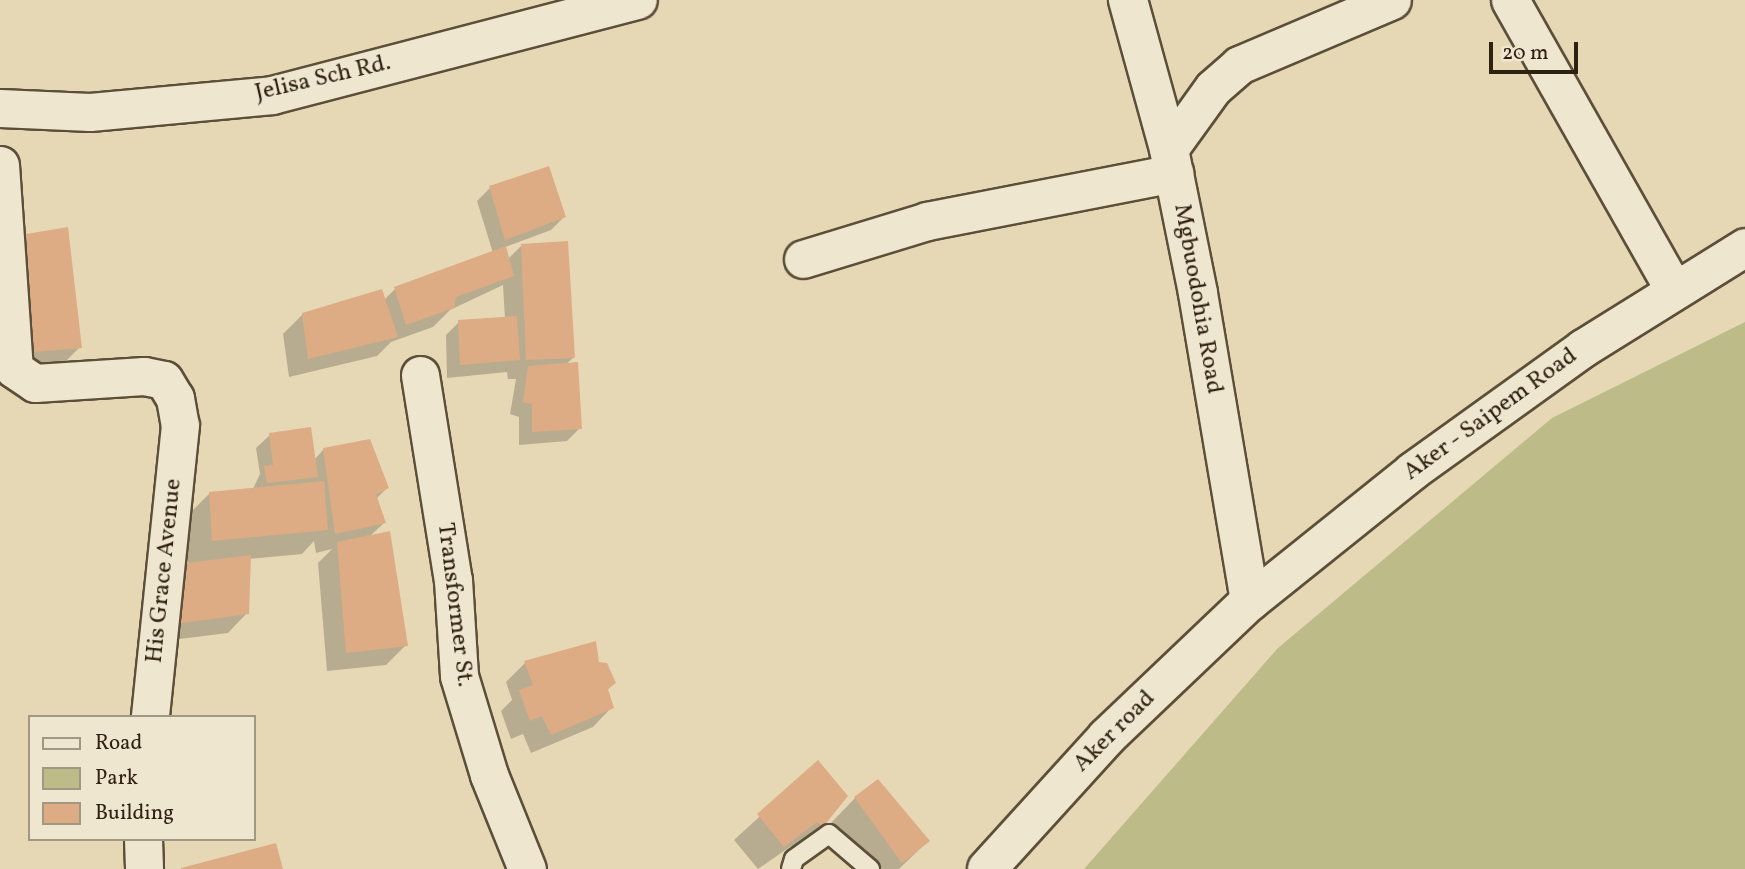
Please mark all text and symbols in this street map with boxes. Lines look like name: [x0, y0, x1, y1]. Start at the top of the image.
scale bar: [1493, 28, 1582, 72]
text: 20 m: [1502, 39, 1548, 68]
street label: Jelisa Sch Rd.: [252, 49, 394, 109]
street label: Mgbuodohia Road: [1166, 202, 1228, 396]
street label: Aker - Saipem Road: [1398, 342, 1584, 488]
street label: His Grace Avenue: [141, 477, 189, 665]
street label: Transformer St.: [430, 521, 478, 689]
street label: Aker road: [1068, 685, 1162, 779]
legend: [28, 715, 256, 841]
text: Road: [95, 729, 142, 758]
text: Park: [95, 764, 138, 793]
text: Building: [95, 799, 174, 828]

